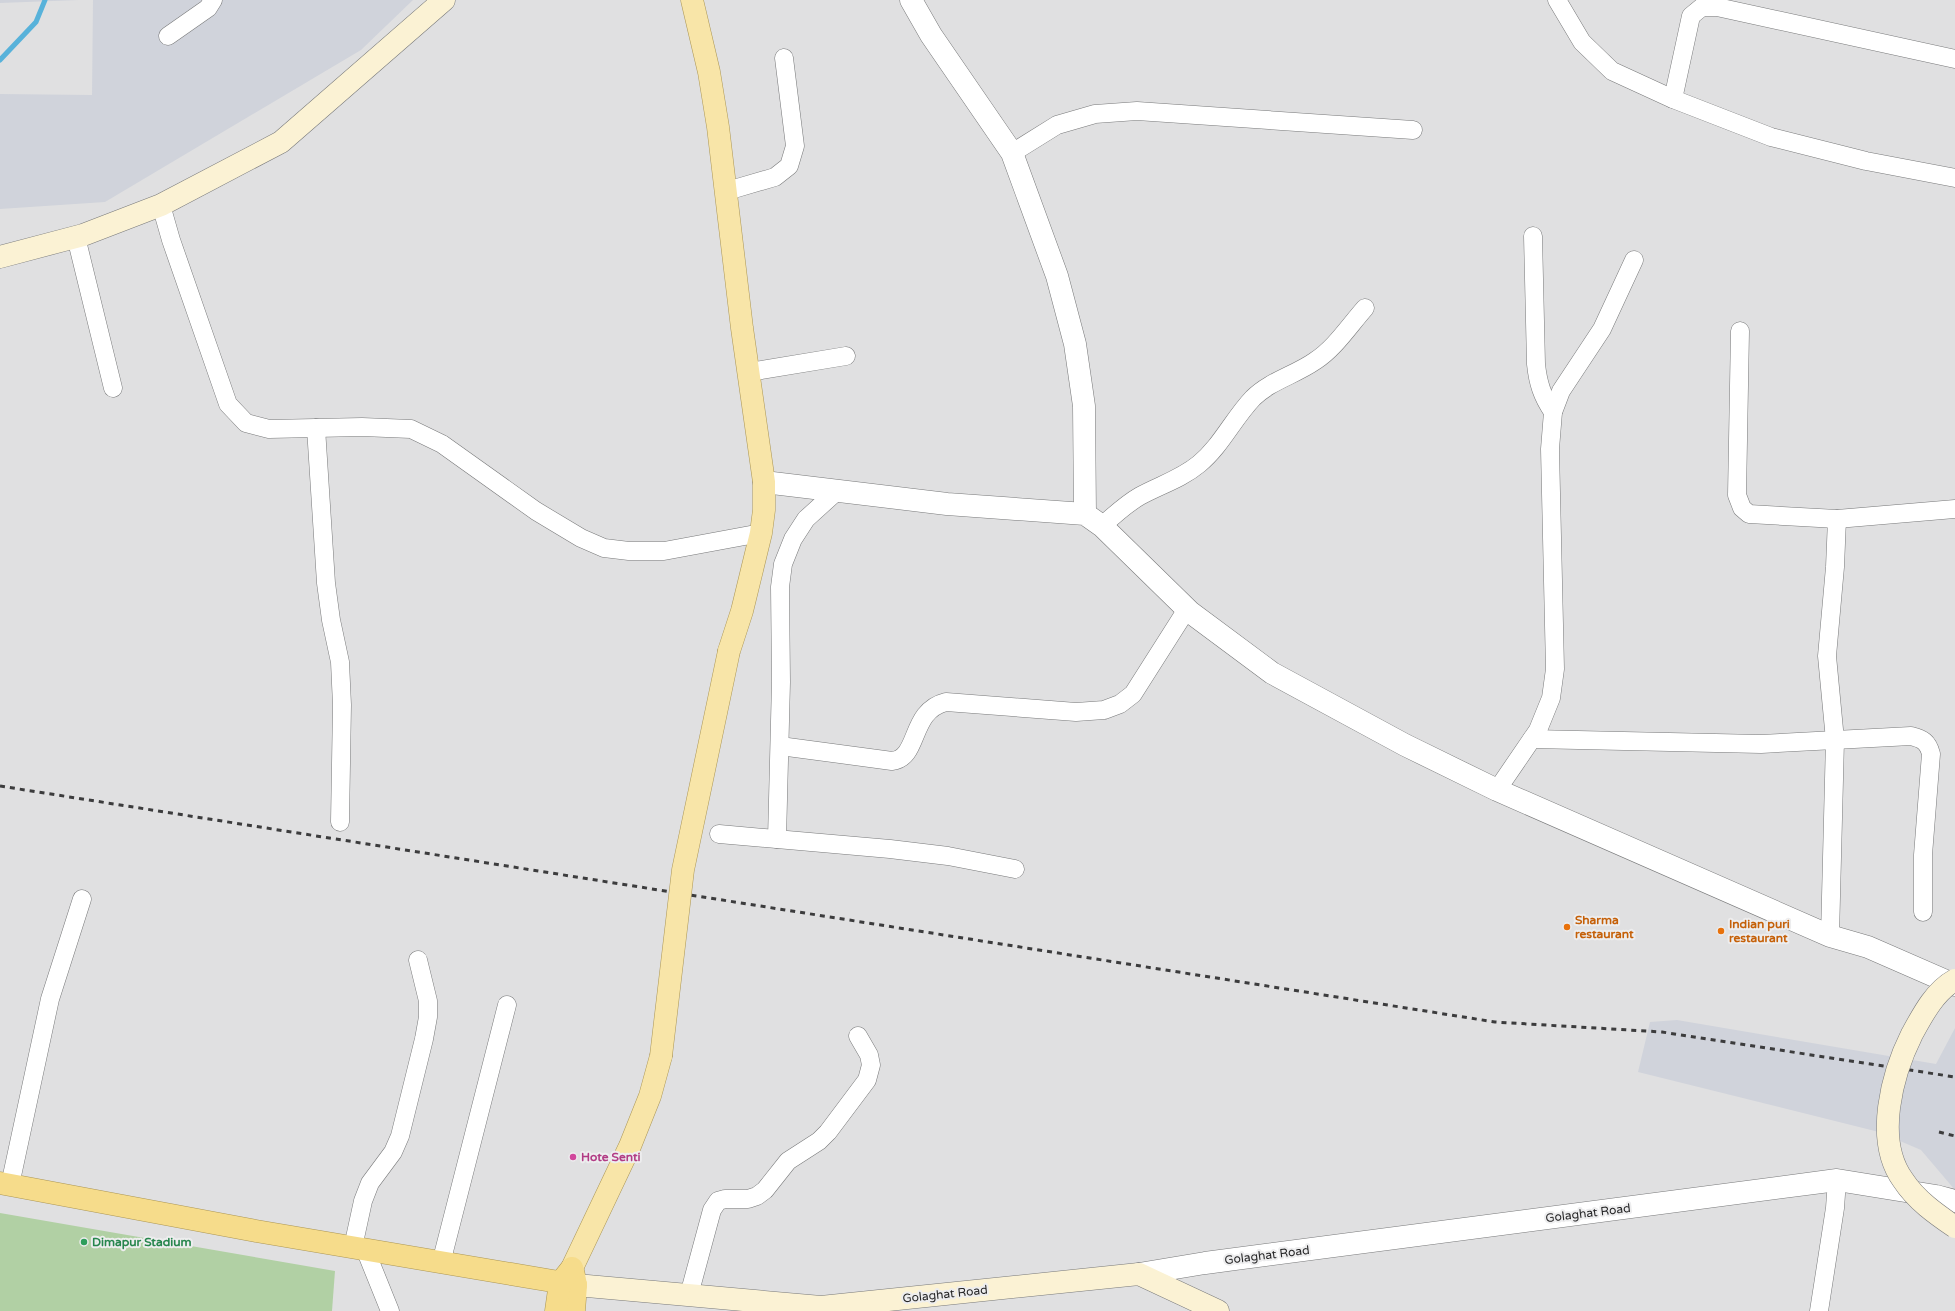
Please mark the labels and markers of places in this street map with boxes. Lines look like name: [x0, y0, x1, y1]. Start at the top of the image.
place label: Sharma restaurant: [1575, 913, 1634, 941]
place label: Indian puri restaurant: [1729, 917, 1790, 945]
marker: Sharma restaurant: [1562, 922, 1572, 932]
marker: Indian puri restaurant: [1716, 926, 1726, 936]
place label: Hote Senti: [581, 1150, 640, 1164]
marker: Hote Senti: [568, 1152, 578, 1162]
place label: Dimapur Stadium: [92, 1235, 192, 1250]
marker: Dimapur Stadium: [79, 1237, 89, 1247]

